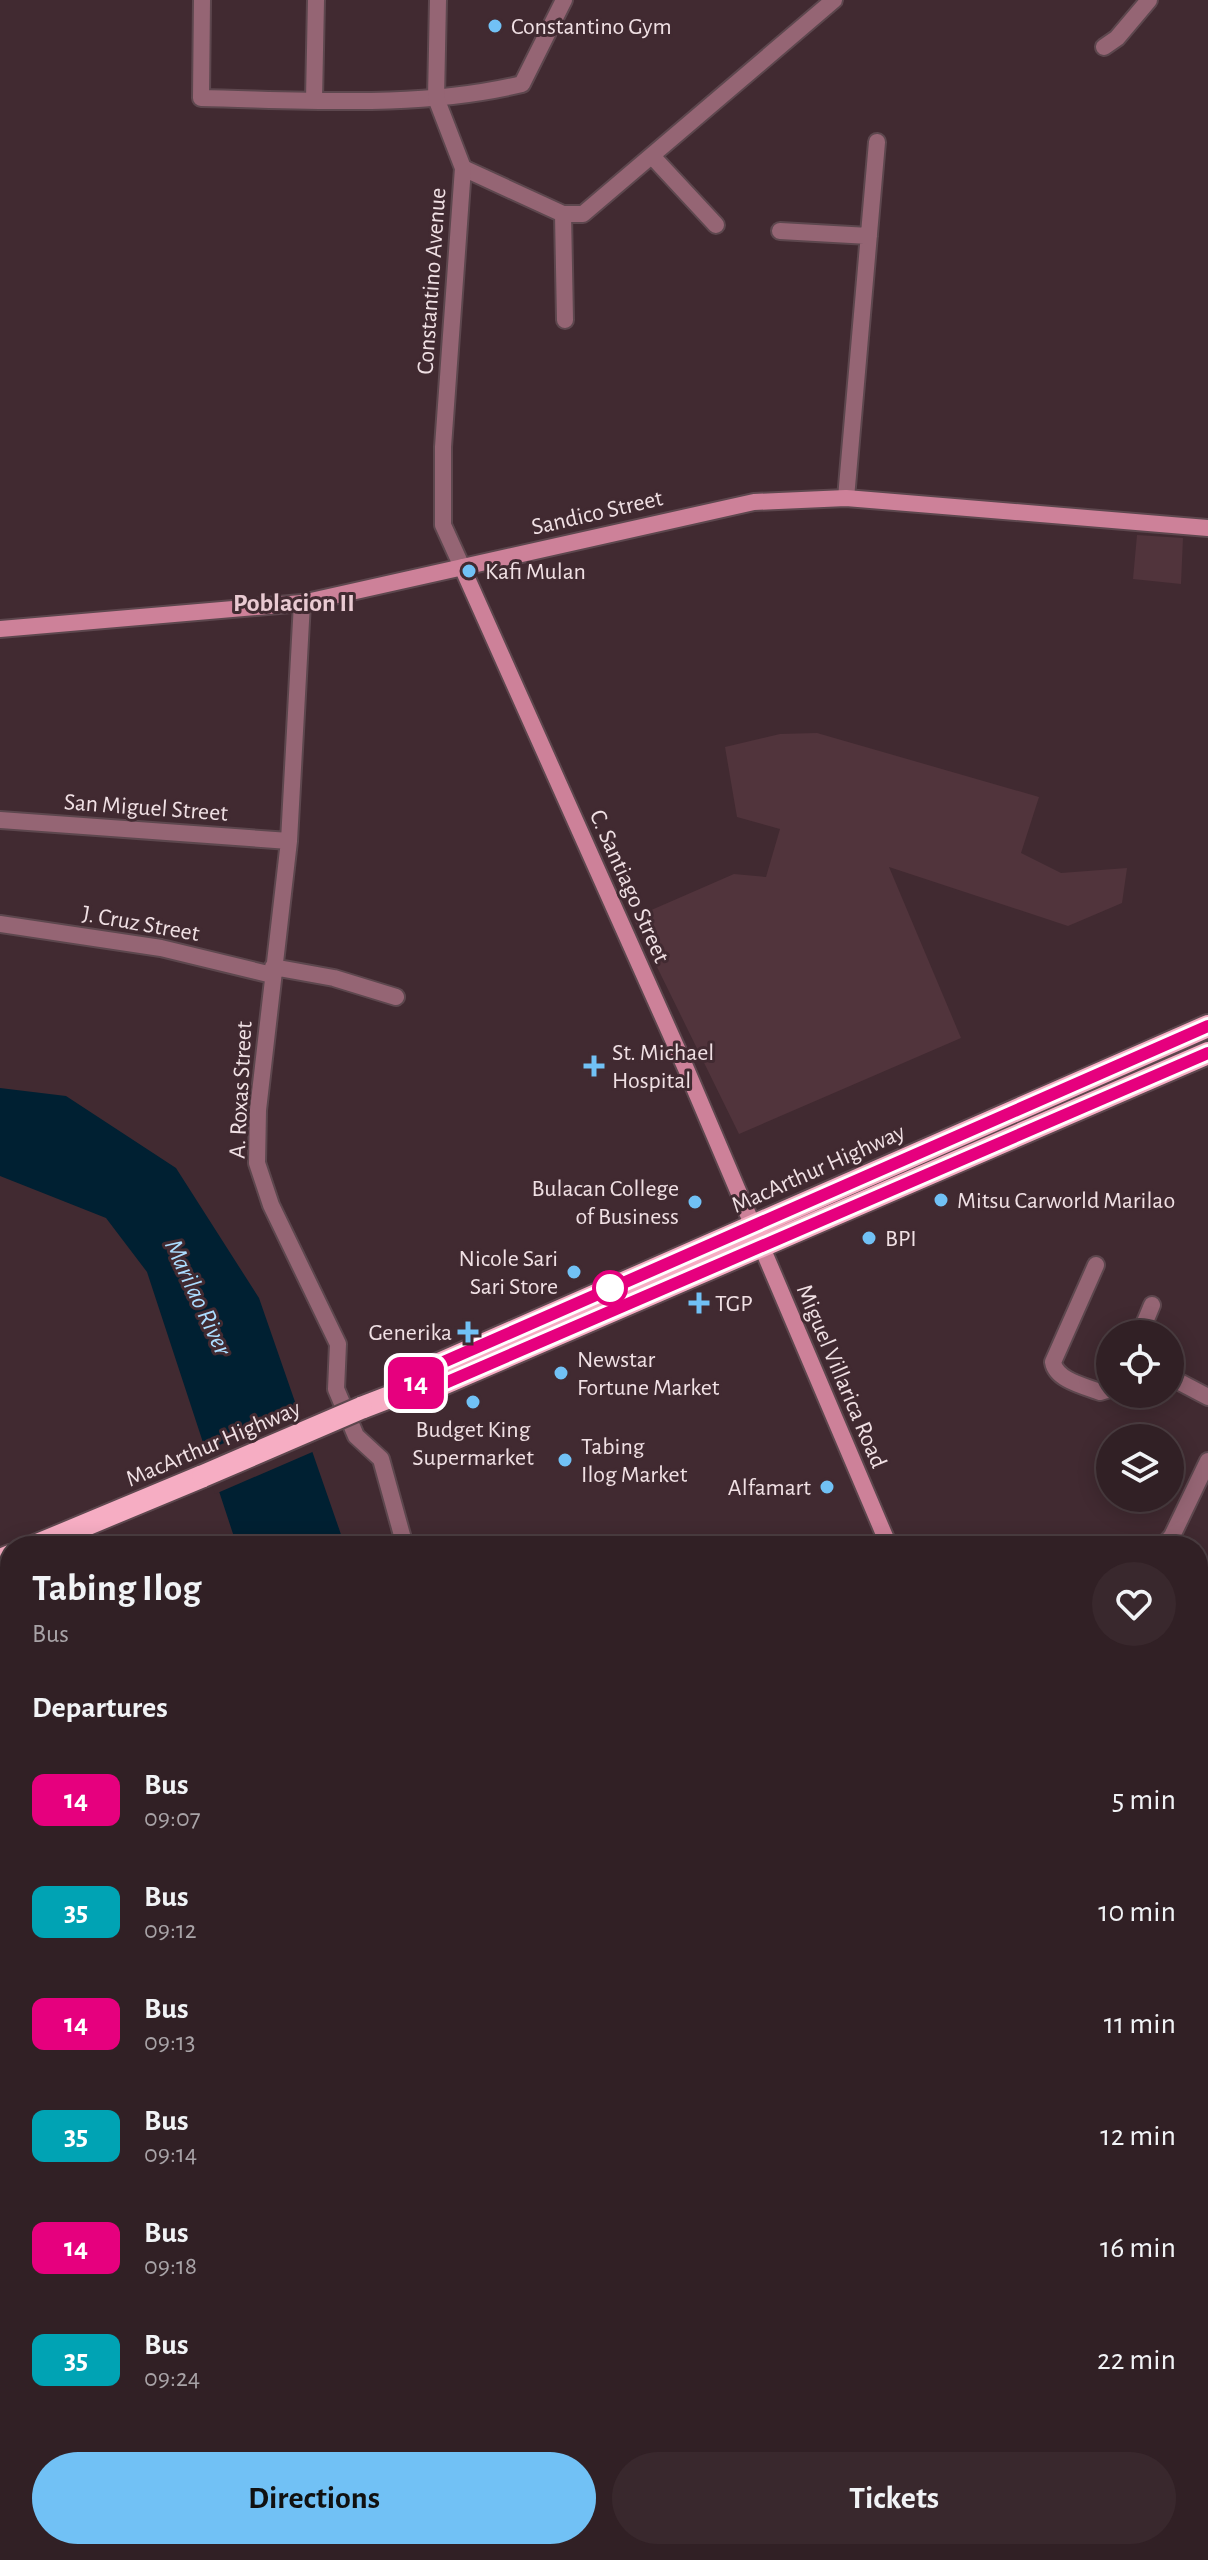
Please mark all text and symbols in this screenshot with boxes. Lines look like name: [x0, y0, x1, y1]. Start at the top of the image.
place label: Constantino Gym: [511, 15, 672, 39]
marker: Constantino Gym: [486, 17, 504, 35]
street label: Constantino Avenue: [413, 187, 450, 375]
street label: Sandico Street: [529, 486, 665, 540]
place label: Kafi Mulan: [485, 560, 586, 584]
marker: Kafi Mulan: [460, 562, 478, 580]
district label: Poblacion II: [233, 590, 355, 616]
street label: San Miguel Street: [63, 790, 229, 826]
street label: C. Santiago Street: [585, 806, 674, 967]
street label: J. Cruz Street: [80, 902, 202, 946]
street label: A. Roxas Street: [225, 1020, 257, 1159]
place label: St. Michael Hospital: [612, 1041, 714, 1093]
marker: St. Michael Hospital: [583, 1055, 605, 1077]
street label: MacArthur Highway: [728, 1120, 909, 1218]
place label: Bulacan College of Business: [531, 1177, 679, 1229]
place label: Mitsu Carworld Marilao: [957, 1189, 1175, 1213]
marker: Mitsu Carworld Marilao: [932, 1191, 950, 1209]
marker: Bulacan College of Business: [686, 1193, 704, 1211]
place label: BPI: [885, 1227, 917, 1251]
marker: BPI: [860, 1229, 878, 1247]
water label: Marilao River: [160, 1235, 237, 1361]
place label: Nicole Sari Sari Store: [459, 1247, 558, 1299]
marker: Nicole Sari Sari Store: [565, 1263, 583, 1281]
unlabelled marker: [593, 1271, 627, 1305]
street label: Miguel Villarica Road: [792, 1281, 891, 1472]
place label: TGP: [715, 1292, 753, 1316]
marker: TGP: [690, 1294, 708, 1312]
map controls: [1096, 1320, 1184, 1512]
button: locate: [1096, 1320, 1184, 1408]
place label: Generika: [368, 1321, 452, 1345]
marker: Generika: [459, 1323, 477, 1341]
place label: Newstar Fortune Market: [577, 1348, 720, 1400]
line badge: 14: [380, 1357, 452, 1409]
marker: Newstar Fortune Market: [552, 1364, 570, 1382]
text: 14: [404, 1369, 428, 1397]
marker: Budget King Supermarket: [464, 1393, 482, 1411]
street label: MacArthur Highway: [123, 1396, 304, 1491]
place label: Budget King Supermarket: [412, 1418, 534, 1470]
button: layers: [1096, 1424, 1184, 1512]
place label: Tabing Ilog Market: [581, 1435, 688, 1487]
marker: Tabing Ilog Market: [556, 1451, 574, 1469]
place label: Alfamart: [728, 1476, 811, 1500]
marker: Alfamart: [818, 1478, 836, 1496]
button: heart: [1092, 1562, 1176, 1646]
text: Tabing Ilog: [32, 1570, 201, 1608]
text: Bus: [32, 1621, 69, 1647]
text: Departures: [32, 1693, 168, 1723]
text: Bus: [144, 1770, 189, 1800]
text: 5 min: [1112, 1785, 1176, 1815]
text: 14: [64, 1786, 88, 1814]
text: 09:07: [144, 1805, 200, 1831]
text: Bus: [144, 1882, 189, 1912]
text: 10 min: [1098, 1897, 1176, 1927]
text: 35: [64, 1898, 88, 1926]
text: 09:12: [144, 1917, 197, 1943]
text: Bus: [144, 1994, 189, 2024]
text: 11 min: [1104, 2009, 1176, 2039]
text: 14: [64, 2010, 88, 2038]
text: 09:13: [144, 2029, 196, 2055]
text: Bus: [144, 2106, 189, 2136]
text: 12 min: [1100, 2121, 1176, 2151]
text: 35: [64, 2122, 88, 2150]
text: 09:14: [144, 2141, 197, 2167]
text: Bus: [144, 2218, 189, 2248]
text: 16 min: [1100, 2233, 1176, 2263]
text: 14: [64, 2234, 88, 2262]
text: 09:18: [144, 2253, 197, 2279]
text: Bus: [144, 2330, 189, 2360]
text: 22 min: [1097, 2345, 1176, 2375]
text: 35: [64, 2346, 88, 2374]
text: 09:24: [144, 2365, 200, 2391]
button: Directions: [32, 2452, 596, 2544]
button: Tickets: [612, 2452, 1176, 2544]

